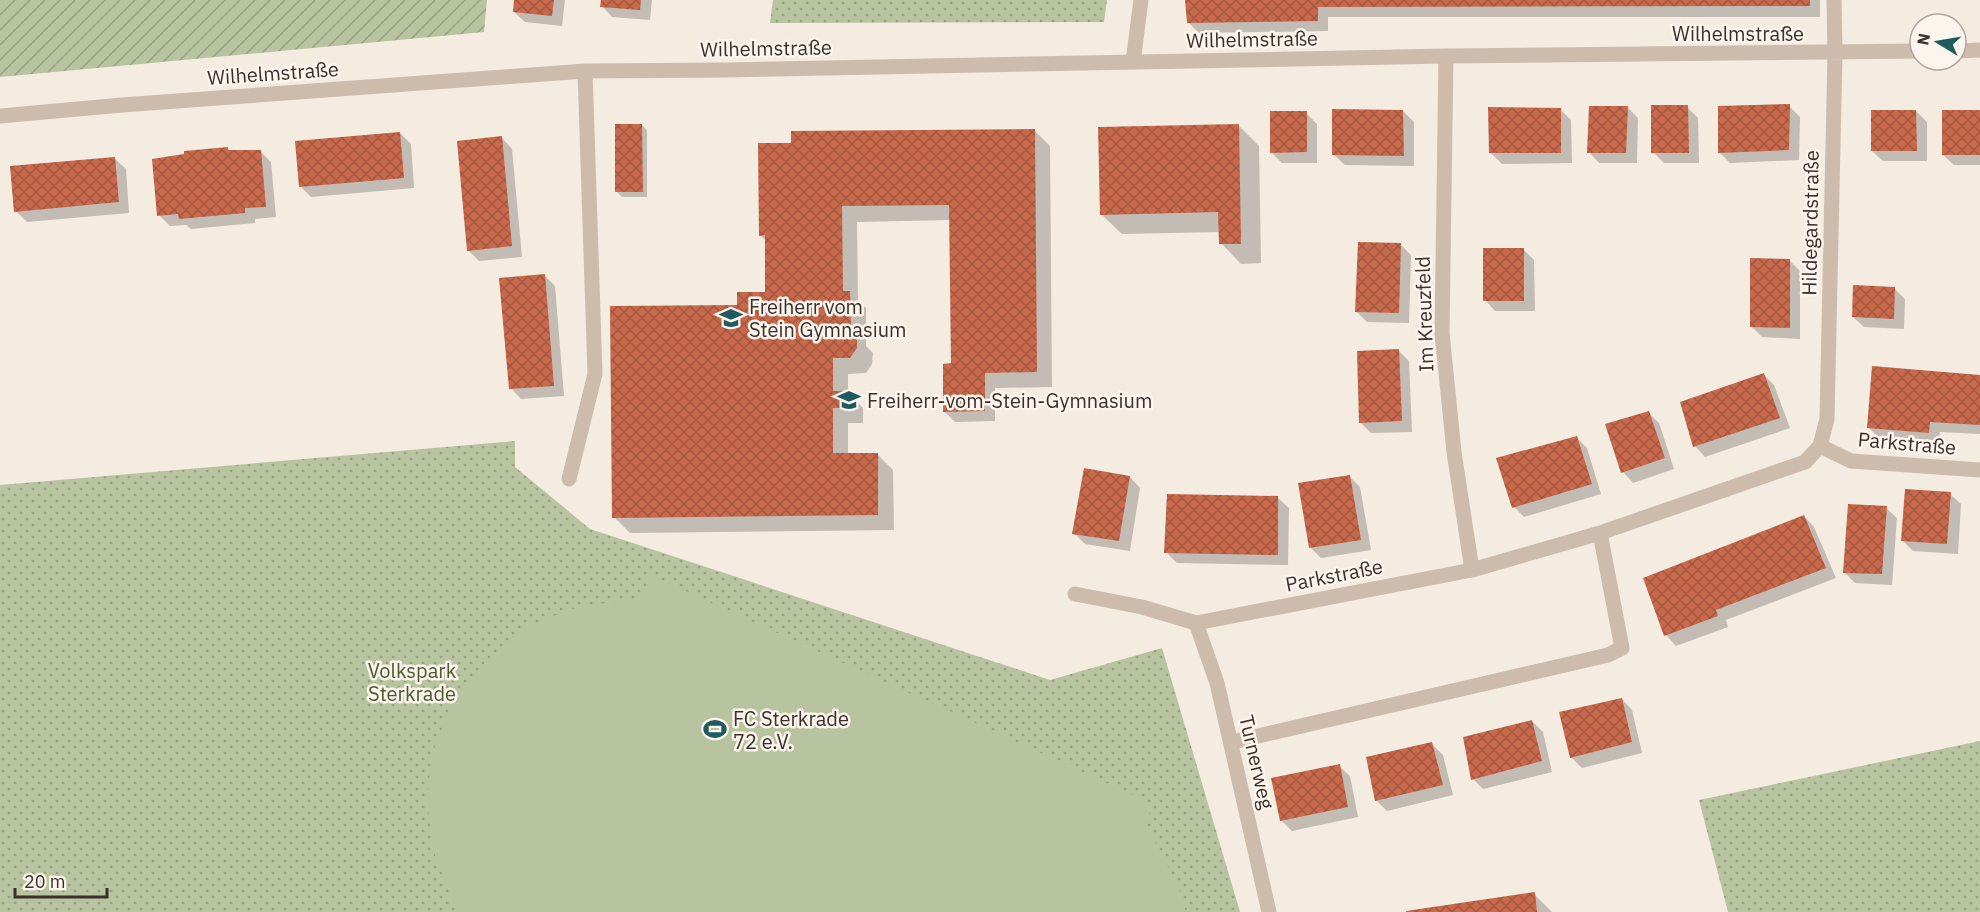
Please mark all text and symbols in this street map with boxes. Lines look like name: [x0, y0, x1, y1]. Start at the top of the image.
north arrow: [1908, 12, 1968, 72]
street label: Wilhelmstraße: [1672, 20, 1804, 47]
street label: Wilhelmstraße: [1186, 24, 1318, 54]
text: N: [1912, 32, 1934, 47]
street label: Wilhelmstraße: [700, 33, 832, 63]
street label: Wilhelmstraße: [206, 55, 340, 91]
street label: Hildegardstraße: [1795, 150, 1825, 296]
street label: Im Kreuzfeld: [1408, 256, 1440, 372]
place label: Freiherr vom Stein Gymnasium: [749, 293, 907, 343]
school or university icon: Freiherr vom Stein Gymnasium: [718, 305, 744, 331]
school or university icon: Freiherr-vom-Stein-Gymnasium: [836, 387, 862, 413]
place label: Freiherr-vom-Stein-Gymnasium: [867, 387, 1152, 414]
street label: Parkstraße: [1857, 425, 1957, 461]
street label: Parkstraße: [1283, 552, 1385, 598]
park label: Volkspark Sterkrade: [368, 657, 457, 707]
place label: FC Sterkrade 72 e.V.: [733, 705, 849, 755]
street label: Turnerweg: [1233, 712, 1281, 812]
sports icon: FC Sterkrade 72 e.V.: [702, 716, 728, 742]
scale bar: [15, 861, 106, 899]
text: 20 m: [24, 870, 66, 893]

